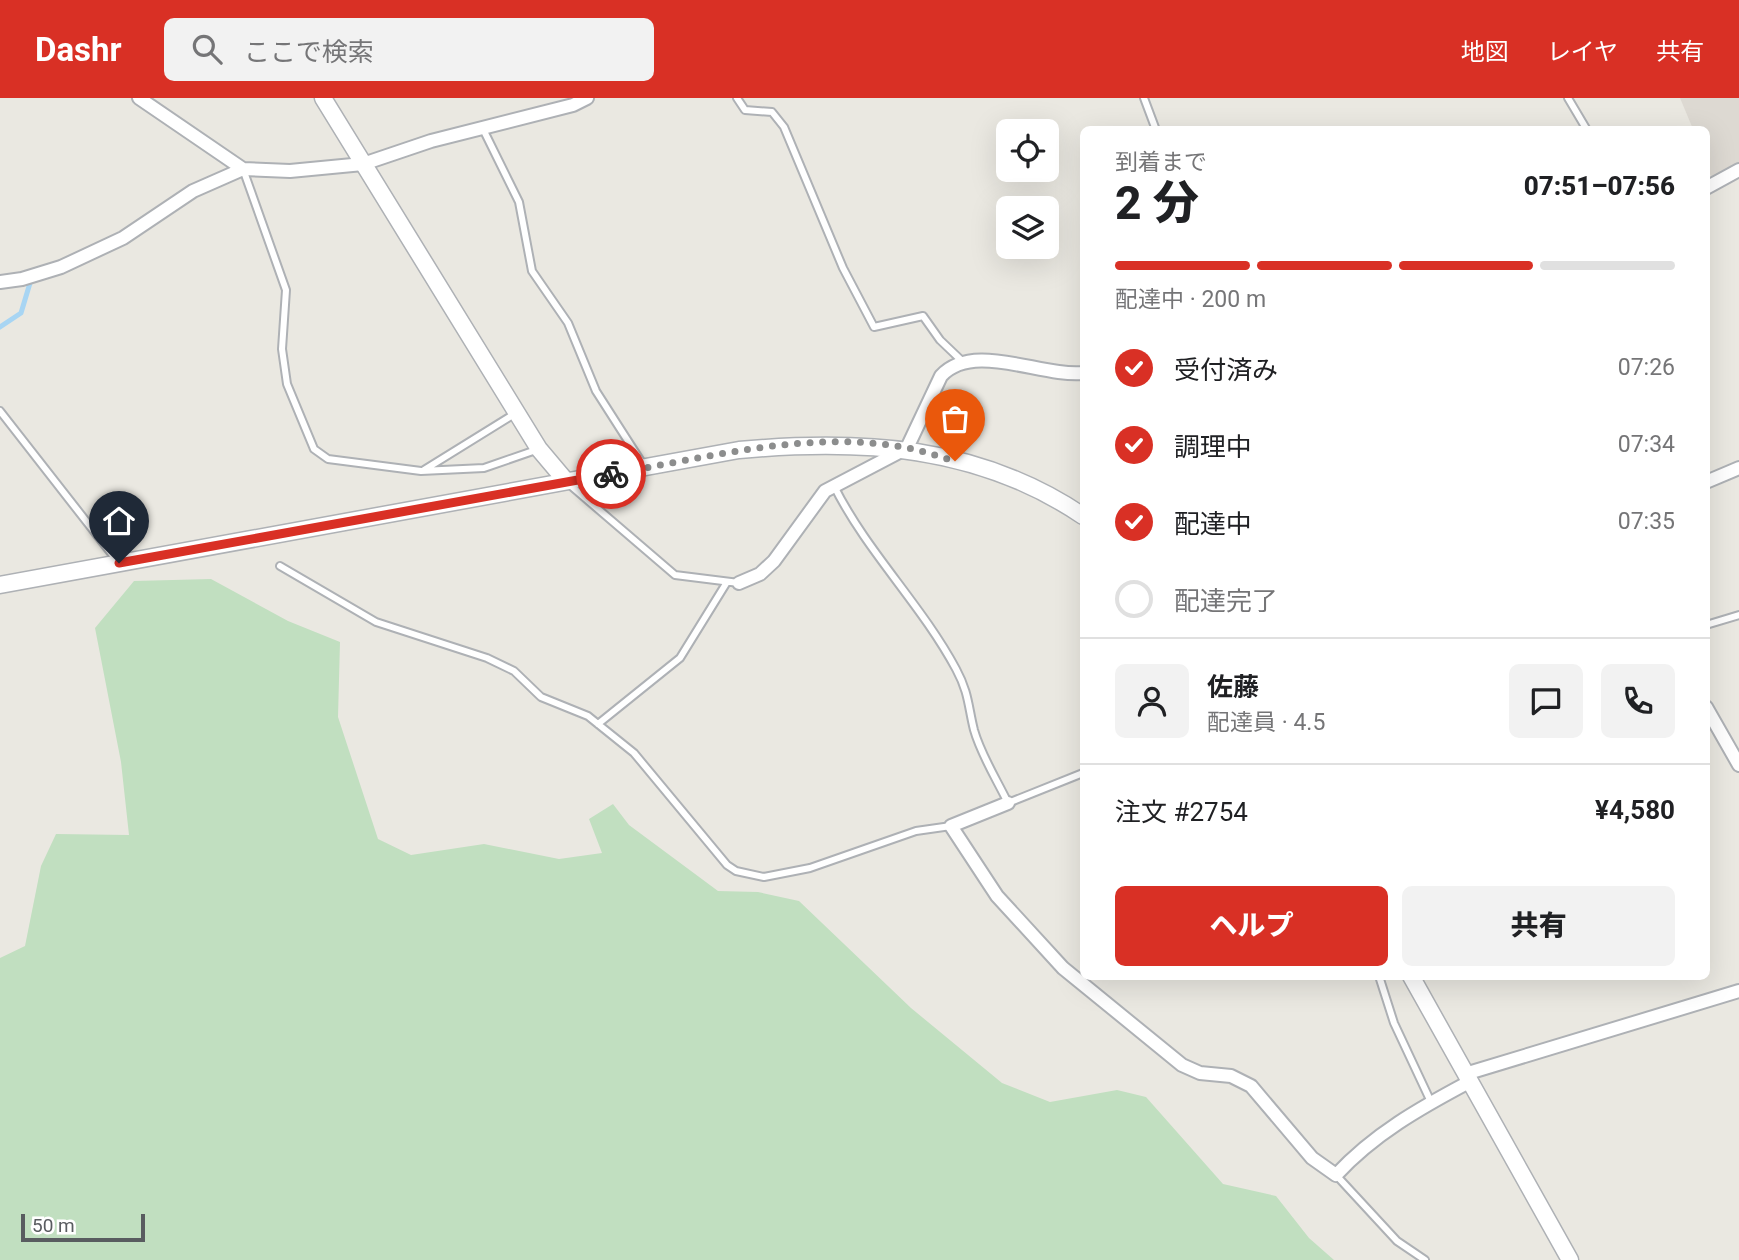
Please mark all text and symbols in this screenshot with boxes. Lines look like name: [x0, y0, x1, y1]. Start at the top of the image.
search box: [164, 18, 654, 81]
text: Dashr: [35, 30, 122, 69]
icon: search: [188, 30, 226, 68]
text: ここで検索: [244, 37, 374, 67]
text: 地図: [1461, 38, 1509, 66]
text: レイヤ: [1547, 38, 1618, 66]
text: 共有: [1656, 38, 1704, 66]
map controls: [996, 119, 1059, 259]
button: locate: [996, 119, 1059, 182]
text: 到着まで: [1115, 149, 1207, 176]
text: 07:51–07:56: [1524, 171, 1675, 201]
text: 2 分: [1115, 176, 1199, 230]
button: layers: [996, 196, 1059, 259]
text: 配達中 · 200 m: [1115, 286, 1266, 313]
icon: check: [1115, 349, 1153, 387]
text: 07:26: [1618, 354, 1675, 381]
text: 受付済み: [1174, 355, 1278, 385]
pin: [925, 389, 985, 461]
icon: bag: [936, 400, 974, 438]
icon: check: [1115, 426, 1153, 464]
text: 07:34: [1618, 431, 1675, 458]
text: 調理中: [1174, 432, 1252, 462]
courier: [576, 439, 646, 509]
icon: bike: [592, 455, 630, 493]
pin: [89, 491, 149, 563]
icon: home: [100, 502, 138, 540]
icon: check: [1115, 503, 1153, 541]
text: 07:35: [1618, 508, 1675, 535]
text: 配達中: [1174, 509, 1252, 539]
text: 配達完了: [1174, 586, 1278, 616]
button: person: [1115, 664, 1189, 738]
button: chat: [1509, 664, 1583, 738]
button: phone: [1601, 664, 1675, 738]
text: 佐藤: [1207, 672, 1259, 702]
text: 配達員 · 4.5: [1207, 709, 1325, 736]
text: ¥4,580: [1595, 795, 1675, 825]
text: 注文 #2754: [1115, 797, 1248, 827]
button: ヘルプ: [1115, 886, 1388, 966]
button: 共有: [1402, 886, 1675, 966]
scale bar: [21, 1211, 145, 1243]
text: 50 m: [32, 1214, 75, 1237]

